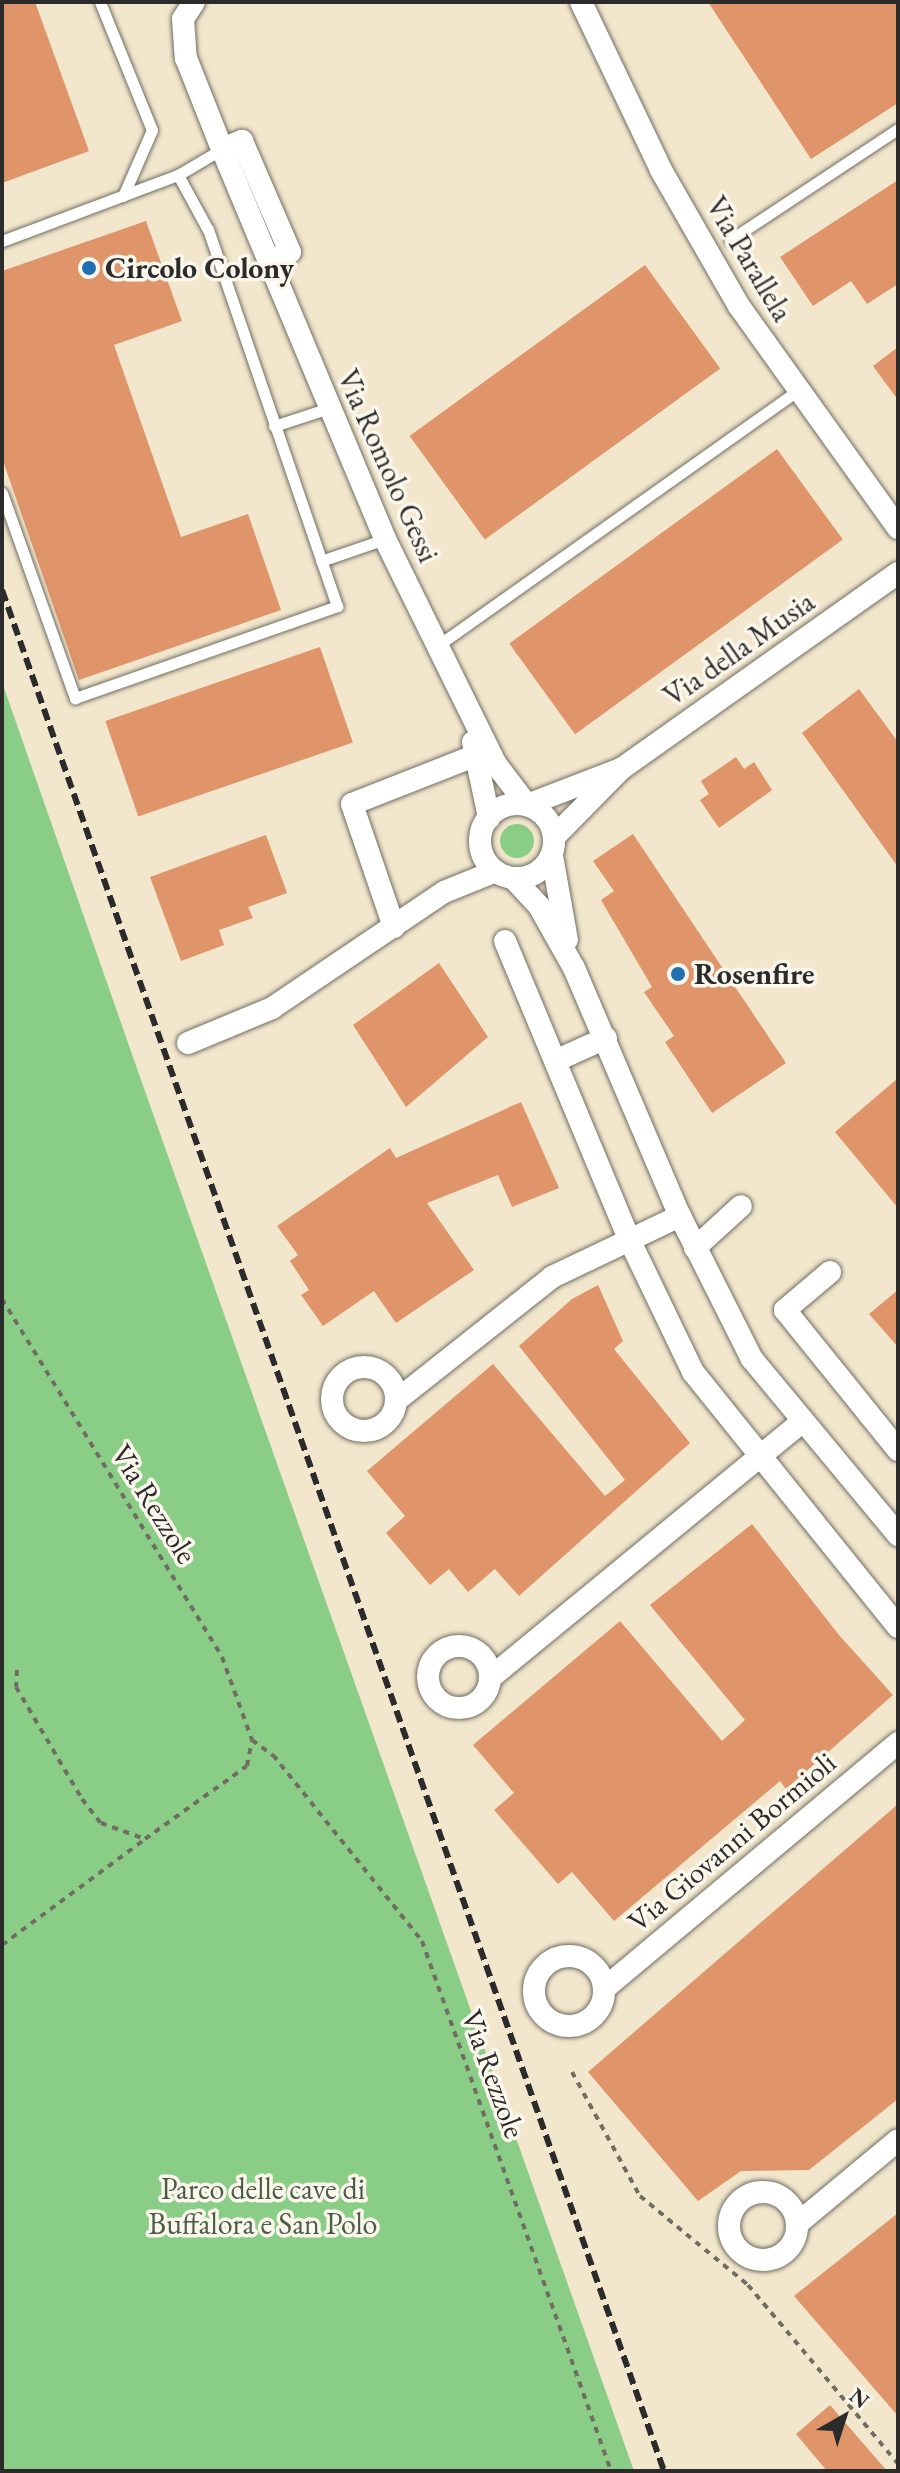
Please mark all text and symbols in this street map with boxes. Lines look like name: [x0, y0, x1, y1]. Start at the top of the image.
street label: Via Parallela: [698, 190, 800, 328]
place label: Circolo Colony: [105, 250, 294, 286]
marker: Circolo Colony: [80, 259, 98, 277]
street label: Via Romolo Gessi: [329, 364, 447, 568]
street label: Via della Musia: [657, 584, 821, 714]
place label: Rosenfire: [694, 956, 814, 992]
marker: Rosenfire: [669, 965, 687, 983]
street label: Via Rezzole: [103, 1438, 205, 1570]
street label: Via Giovanni Bormioli: [621, 1745, 843, 1939]
street label: Via Rezzole: [453, 2005, 533, 2143]
park label: Parco delle cave di Buffalora e San Polo: [149, 2171, 377, 2242]
north arrow: [804, 2377, 884, 2457]
text: N: [843, 2381, 875, 2415]

